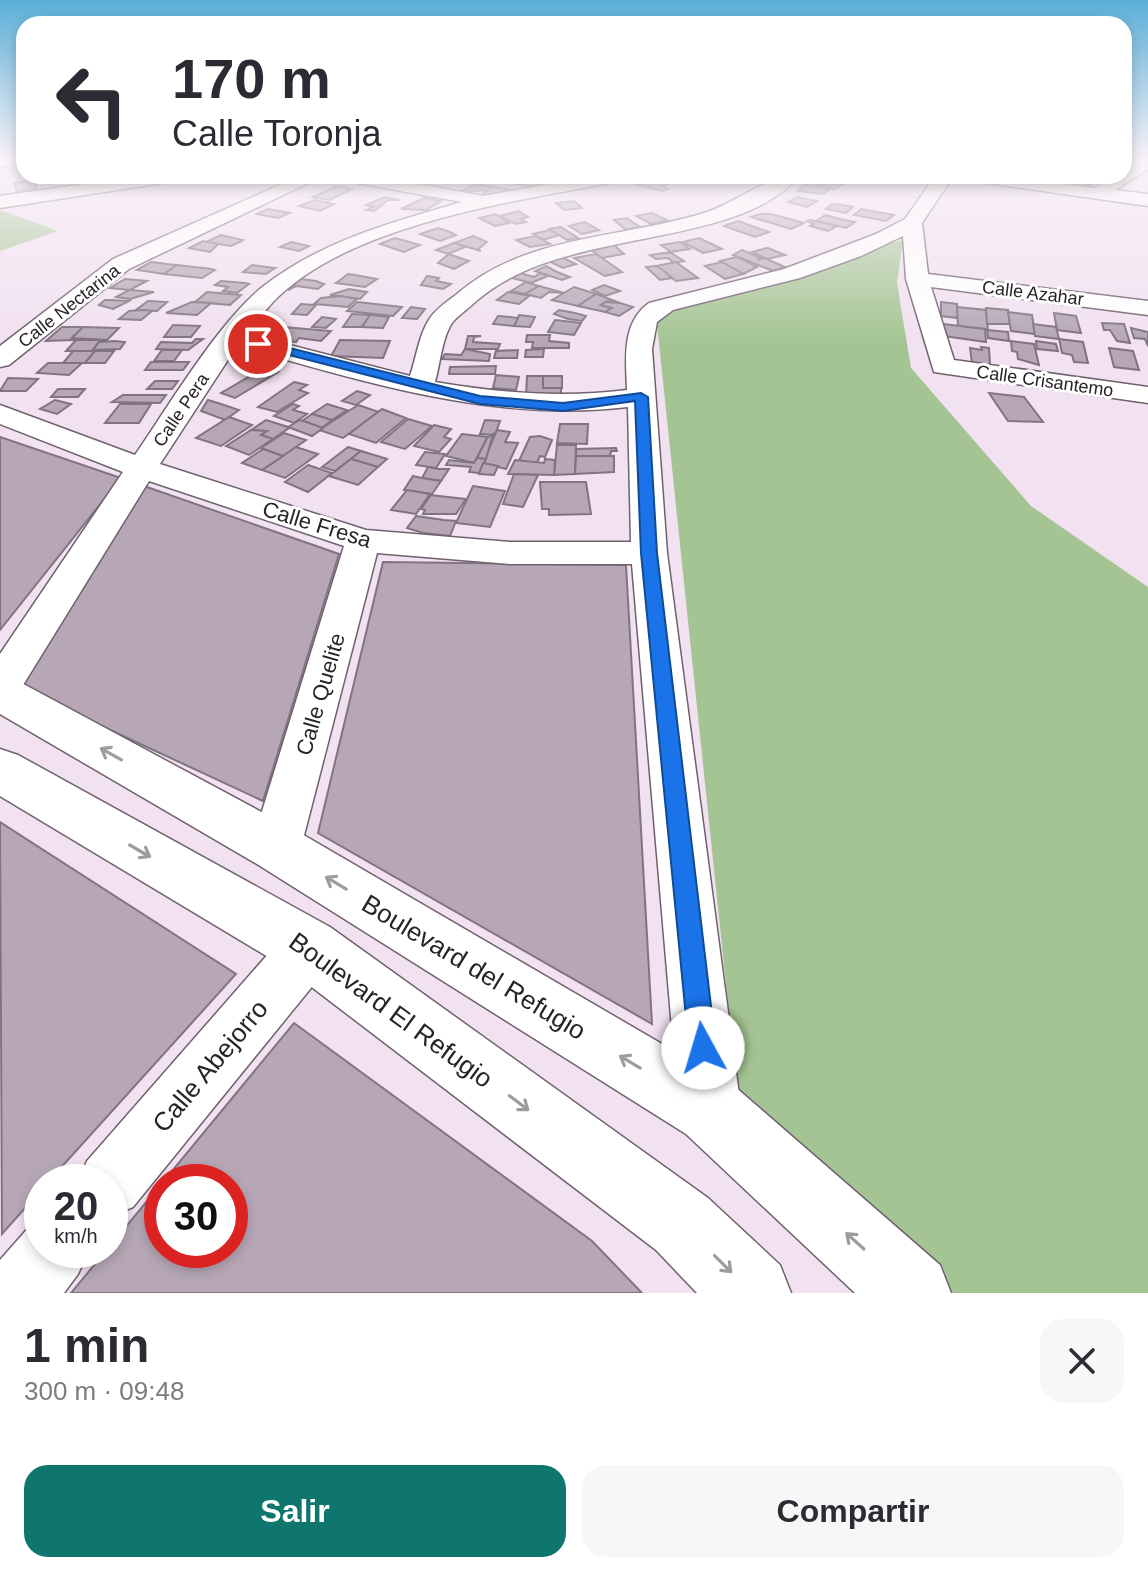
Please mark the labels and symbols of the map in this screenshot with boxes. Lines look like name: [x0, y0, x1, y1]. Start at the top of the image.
street label: Calle Nectarina: [14, 260, 124, 352]
street label: Calle Azahar: [981, 277, 1085, 309]
pin: [224, 310, 292, 378]
street label: Calle Crisantemo: [975, 361, 1115, 401]
street label: Calle Pera: [149, 369, 213, 450]
street label: Calle Fresa: [259, 496, 375, 553]
street label: Calle Quelite: [291, 630, 350, 758]
one-way arrow: [99, 746, 123, 761]
one-way arrow: [128, 844, 152, 859]
one-way arrow: [325, 875, 348, 891]
street label: Boulevard del Refugio: [357, 888, 591, 1046]
street label: Boulevard El Refugio: [283, 926, 499, 1094]
street label: Calle Abejorro: [146, 994, 274, 1138]
position arrow: [661, 1006, 745, 1090]
one-way arrow: [619, 1054, 642, 1070]
one-way arrow: [508, 1095, 529, 1112]
speed limit sign: 30: [144, 1164, 248, 1268]
one-way arrow: [845, 1232, 865, 1250]
one-way arrow: [713, 1255, 733, 1274]

